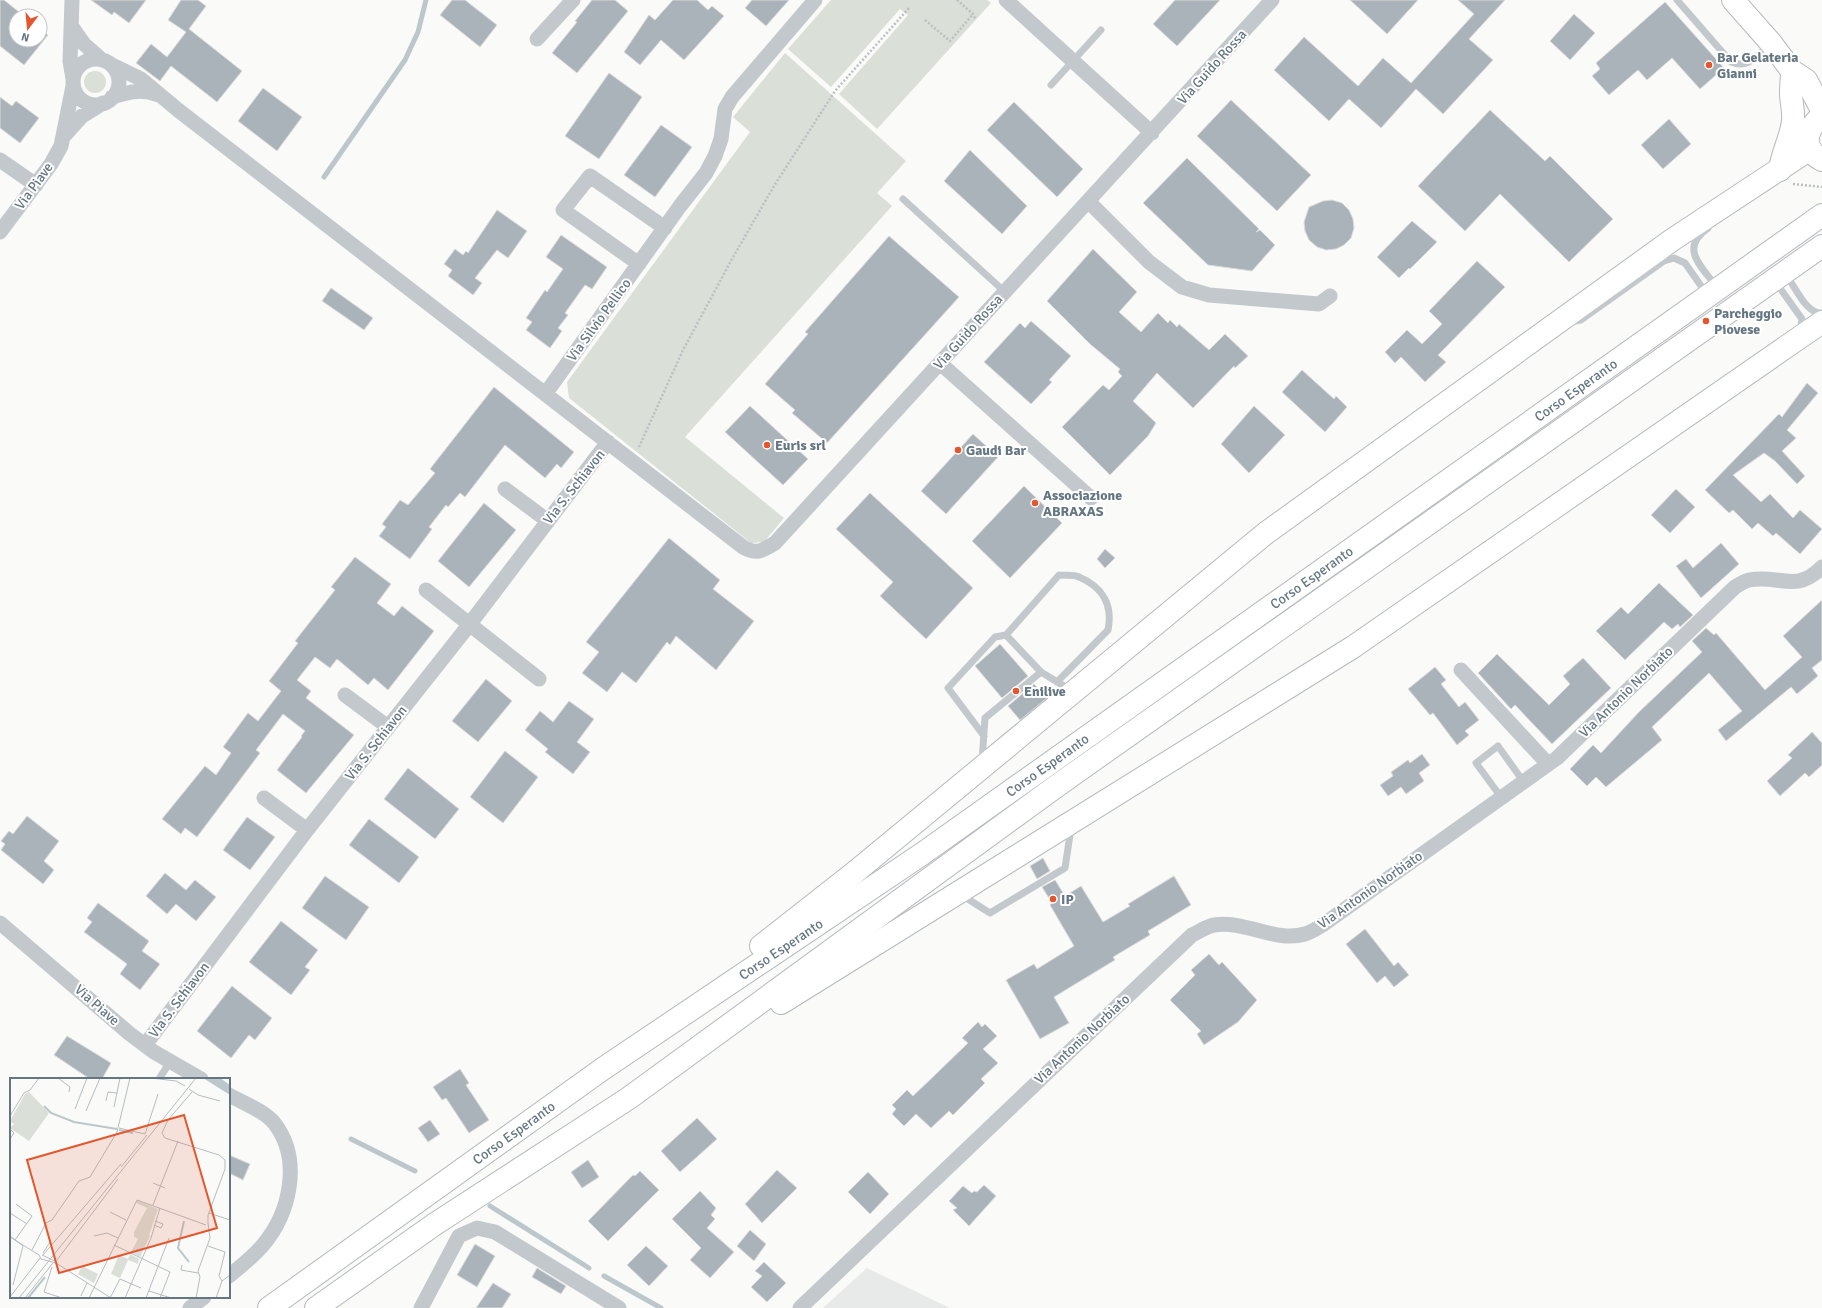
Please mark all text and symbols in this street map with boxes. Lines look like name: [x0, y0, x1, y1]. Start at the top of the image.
north arrow: [8, 8, 48, 48]
street label: Via Guido Rossa: [1174, 26, 1250, 108]
text: N: [20, 30, 31, 44]
place label: Bar Gelateria Gianni: [1717, 49, 1798, 82]
marker: Bar Gelateria Gianni: [1704, 60, 1714, 70]
street label: Via Piave: [11, 159, 57, 213]
street label: Via Silvio Pellico: [563, 275, 635, 365]
street label: Via Guido Rossa: [930, 291, 1006, 373]
place label: Parcheggio Piovese: [1714, 305, 1782, 338]
marker: Parcheggio Piovese: [1701, 316, 1711, 326]
street label: Corso Esperanto: [1531, 355, 1620, 425]
place label: Euris srl: [775, 437, 827, 454]
marker: Euris srl: [762, 440, 772, 450]
place label: Gaudi Bar: [966, 442, 1027, 459]
marker: Gaudi Bar: [953, 445, 963, 455]
street label: Via S. Schiavon: [539, 446, 609, 528]
place label: Associazione ABRAXAS: [1043, 487, 1122, 520]
marker: Associazione ABRAXAS: [1030, 498, 1040, 508]
street label: Corso Esperanto: [1267, 542, 1356, 613]
street label: Via Antonio Norbiato: [1575, 643, 1677, 741]
place label: Enilive: [1024, 683, 1066, 700]
marker: Enilive: [1011, 686, 1021, 696]
street label: Via S. Schiavon: [341, 702, 411, 784]
street label: Corso Esperanto: [1003, 730, 1092, 800]
street label: Via Antonio Norbiato: [1314, 847, 1426, 933]
place label: IP: [1061, 891, 1074, 908]
marker: IP: [1048, 894, 1058, 904]
street label: Corso Esperanto: [735, 915, 826, 983]
street label: Via S. Schiavon: [145, 959, 213, 1041]
street label: Via Piave: [71, 981, 123, 1029]
street label: Via Antonio Norbiato: [1031, 990, 1133, 1088]
inset map: [10, 1078, 230, 1298]
street label: Corso Esperanto: [469, 1097, 558, 1168]

